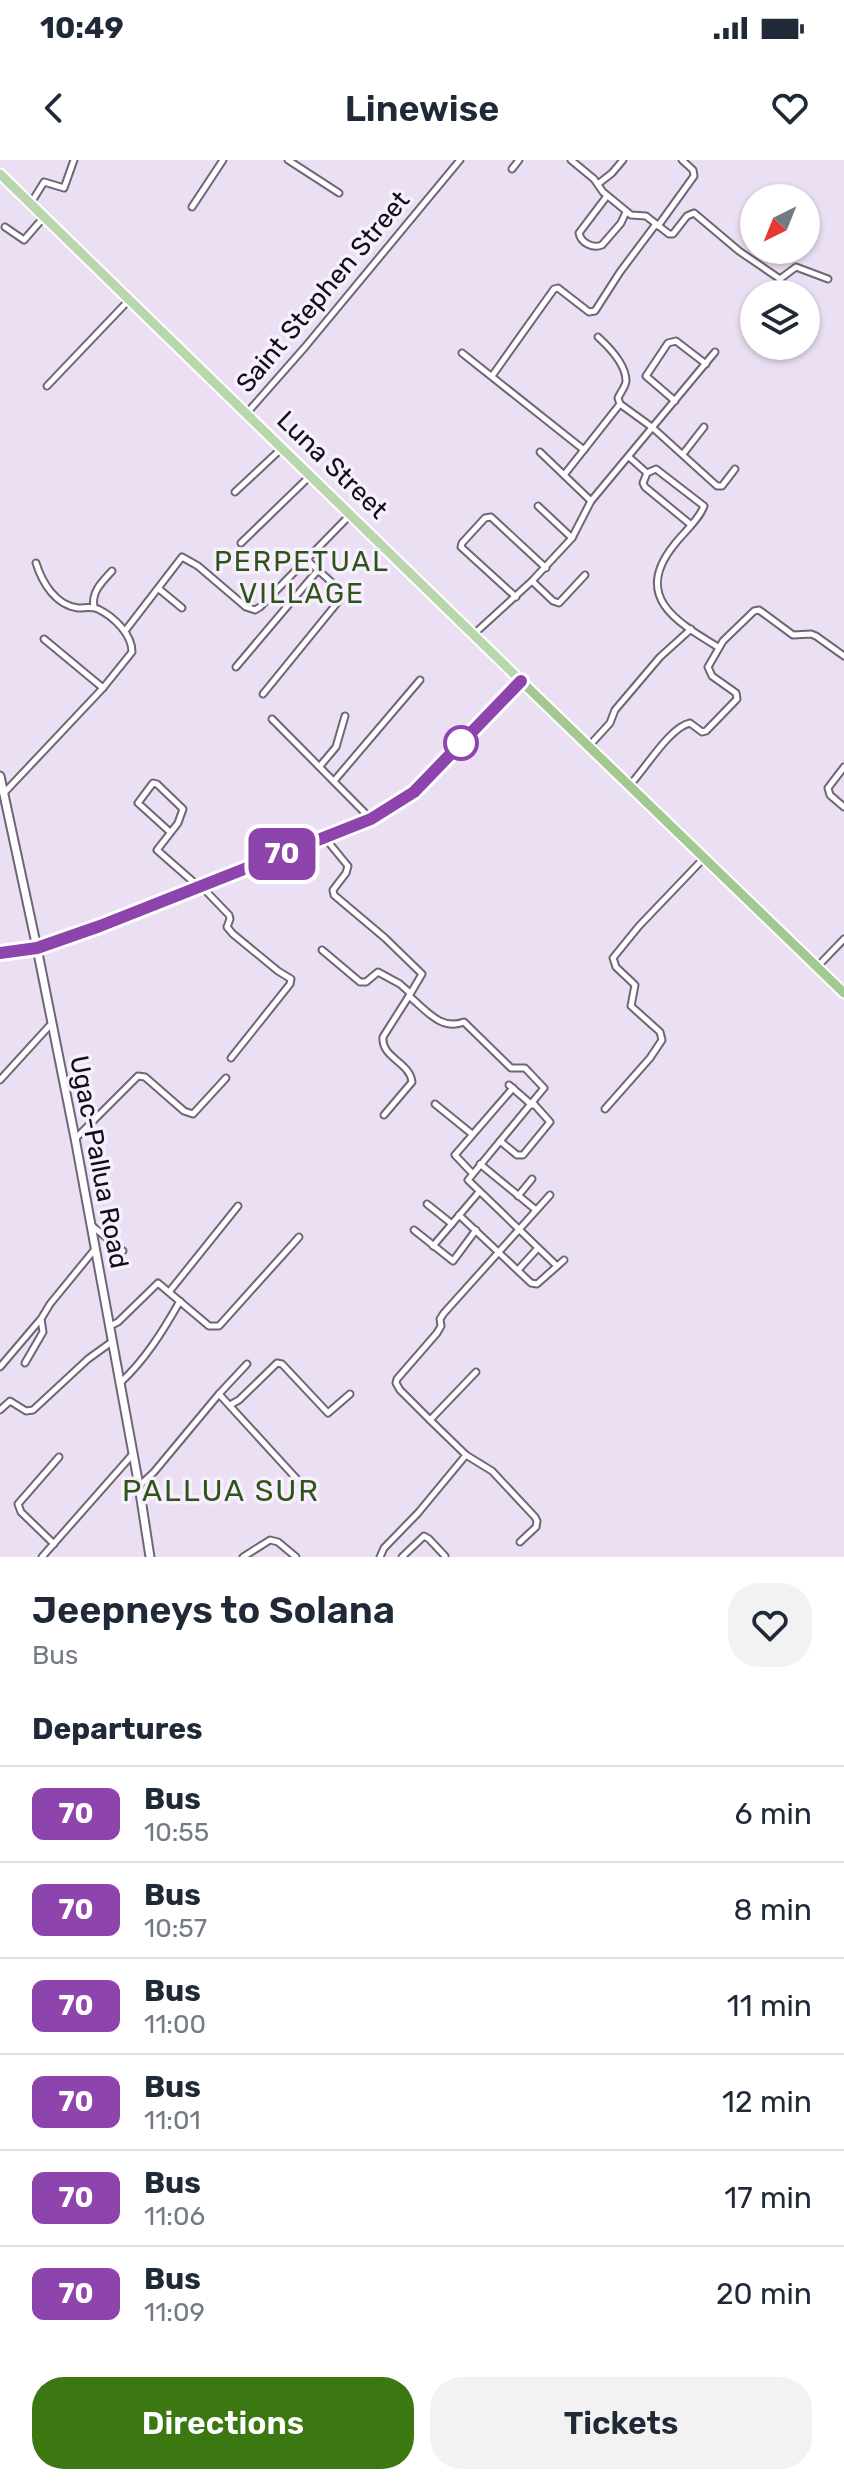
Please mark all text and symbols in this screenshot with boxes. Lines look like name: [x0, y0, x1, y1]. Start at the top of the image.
text: 10:49: [40, 10, 124, 46]
icon: back: [32, 86, 76, 130]
icon: heart: [768, 86, 812, 130]
text: Linewise: [345, 87, 499, 130]
north arrow: [740, 184, 820, 264]
map controls: [740, 184, 820, 360]
street label: Saint Stephen Street: [230, 185, 416, 399]
button: layers: [740, 280, 820, 360]
street label: Luna Street: [270, 405, 394, 525]
district label: PERPETUAL VILLAGE: [214, 545, 390, 610]
unlabelled marker: [444, 726, 478, 760]
line badge: 70: [246, 828, 318, 880]
text: 70: [264, 837, 300, 870]
street label: Ugac-Pallua Road: [63, 1053, 135, 1271]
district label: PALLUA SUR: [122, 1473, 320, 1509]
button: heart: [728, 1583, 812, 1667]
text: Jeepneys to Solana: [32, 1587, 395, 1633]
text: Bus: [32, 1640, 78, 1671]
text: Departures: [32, 1711, 203, 1747]
text: Bus: [144, 1781, 201, 1817]
text: 6 min: [734, 1796, 812, 1832]
text: 70: [58, 1797, 94, 1830]
text: 10:55: [144, 1817, 209, 1848]
text: Bus: [144, 1877, 201, 1913]
text: 8 min: [733, 1892, 812, 1928]
text: 70: [58, 1893, 94, 1926]
text: 10:57: [144, 1913, 207, 1944]
text: Bus: [144, 1973, 201, 2009]
text: 11 min: [727, 1988, 812, 2024]
text: 70: [58, 1989, 94, 2022]
text: 11:00: [144, 2009, 206, 2040]
text: Bus: [144, 2069, 201, 2105]
text: 12 min: [722, 2084, 812, 2120]
text: 70: [58, 2085, 94, 2118]
text: 11:01: [144, 2105, 201, 2136]
text: Bus: [144, 2165, 201, 2201]
text: 17 min: [724, 2180, 812, 2216]
text: 70: [58, 2181, 94, 2214]
text: 11:06: [144, 2201, 205, 2232]
text: Bus: [144, 2261, 201, 2297]
text: 20 min: [716, 2276, 812, 2312]
text: 70: [58, 2277, 94, 2310]
text: 11:09: [144, 2297, 205, 2328]
button: Directions: [32, 2377, 414, 2469]
button: Tickets: [430, 2377, 812, 2469]

